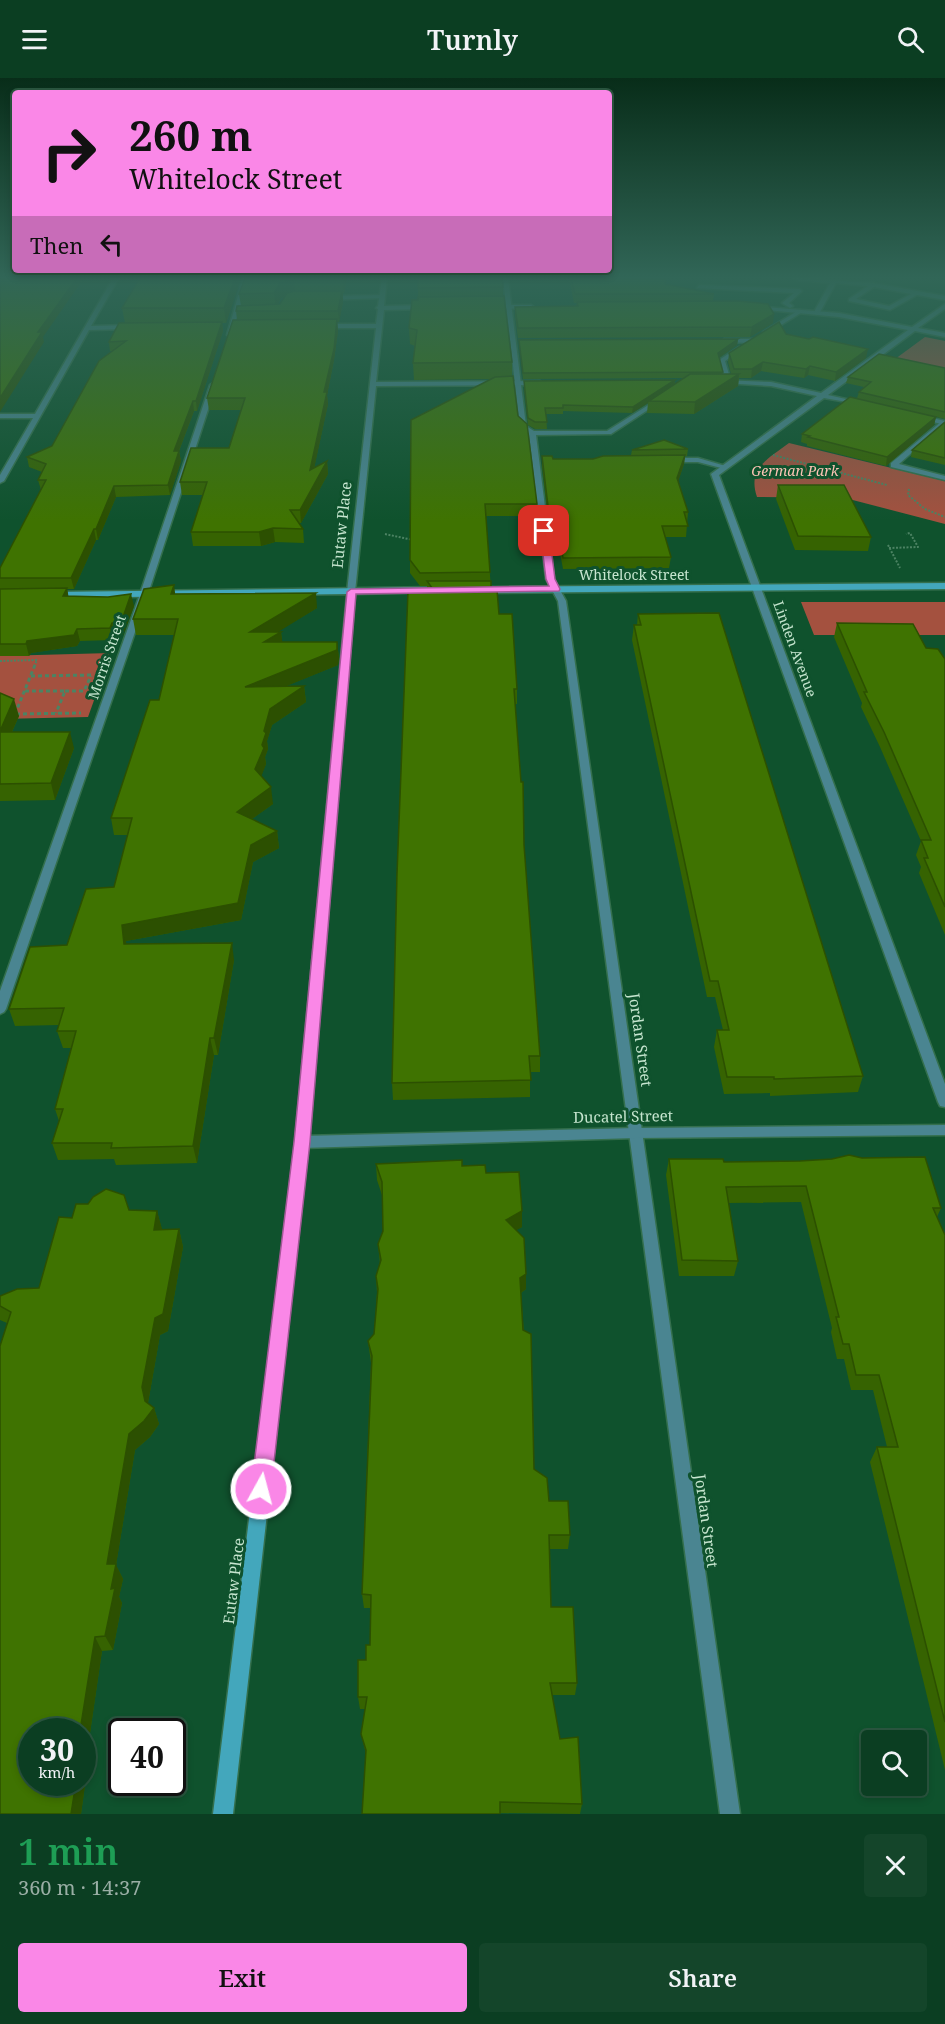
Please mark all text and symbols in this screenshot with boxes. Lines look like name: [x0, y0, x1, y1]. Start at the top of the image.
text: Turnly: [427, 21, 518, 58]
icon: menu: [18, 23, 51, 56]
icon: search: [894, 23, 927, 56]
text: 260 m: [129, 106, 253, 163]
icon: right: [30, 114, 108, 192]
text: Whitelock Street: [129, 160, 342, 197]
icon: left: [95, 228, 128, 261]
text: Then: [30, 230, 83, 260]
park label: German Park: [751, 461, 840, 480]
street label: Eutaw Place: [327, 481, 355, 569]
pin: [518, 505, 569, 556]
icon: arrive: [527, 514, 560, 547]
street label: Whitelock Street: [579, 565, 689, 584]
street label: Linden Avenue: [769, 598, 822, 700]
street label: Morris Street: [83, 612, 130, 701]
street label: Jordan Street: [624, 991, 657, 1088]
street label: Ducatel Street: [573, 1105, 673, 1127]
position arrow: [229, 1457, 293, 1521]
street label: Jordan Street: [690, 1472, 723, 1569]
street label: Eutaw Place: [218, 1536, 248, 1625]
speed limit sign: 40: [108, 1718, 186, 1796]
text: 30: [40, 1729, 74, 1770]
map controls: [861, 1730, 927, 1796]
button: search: [861, 1730, 927, 1796]
text: km/h: [39, 1762, 75, 1782]
text: 1 min: [18, 1827, 119, 1876]
button: close: [864, 1834, 927, 1897]
text: 360 m · 14:37: [18, 1874, 141, 1901]
button: Exit: [18, 1943, 467, 2012]
button: Share: [479, 1943, 927, 2012]

